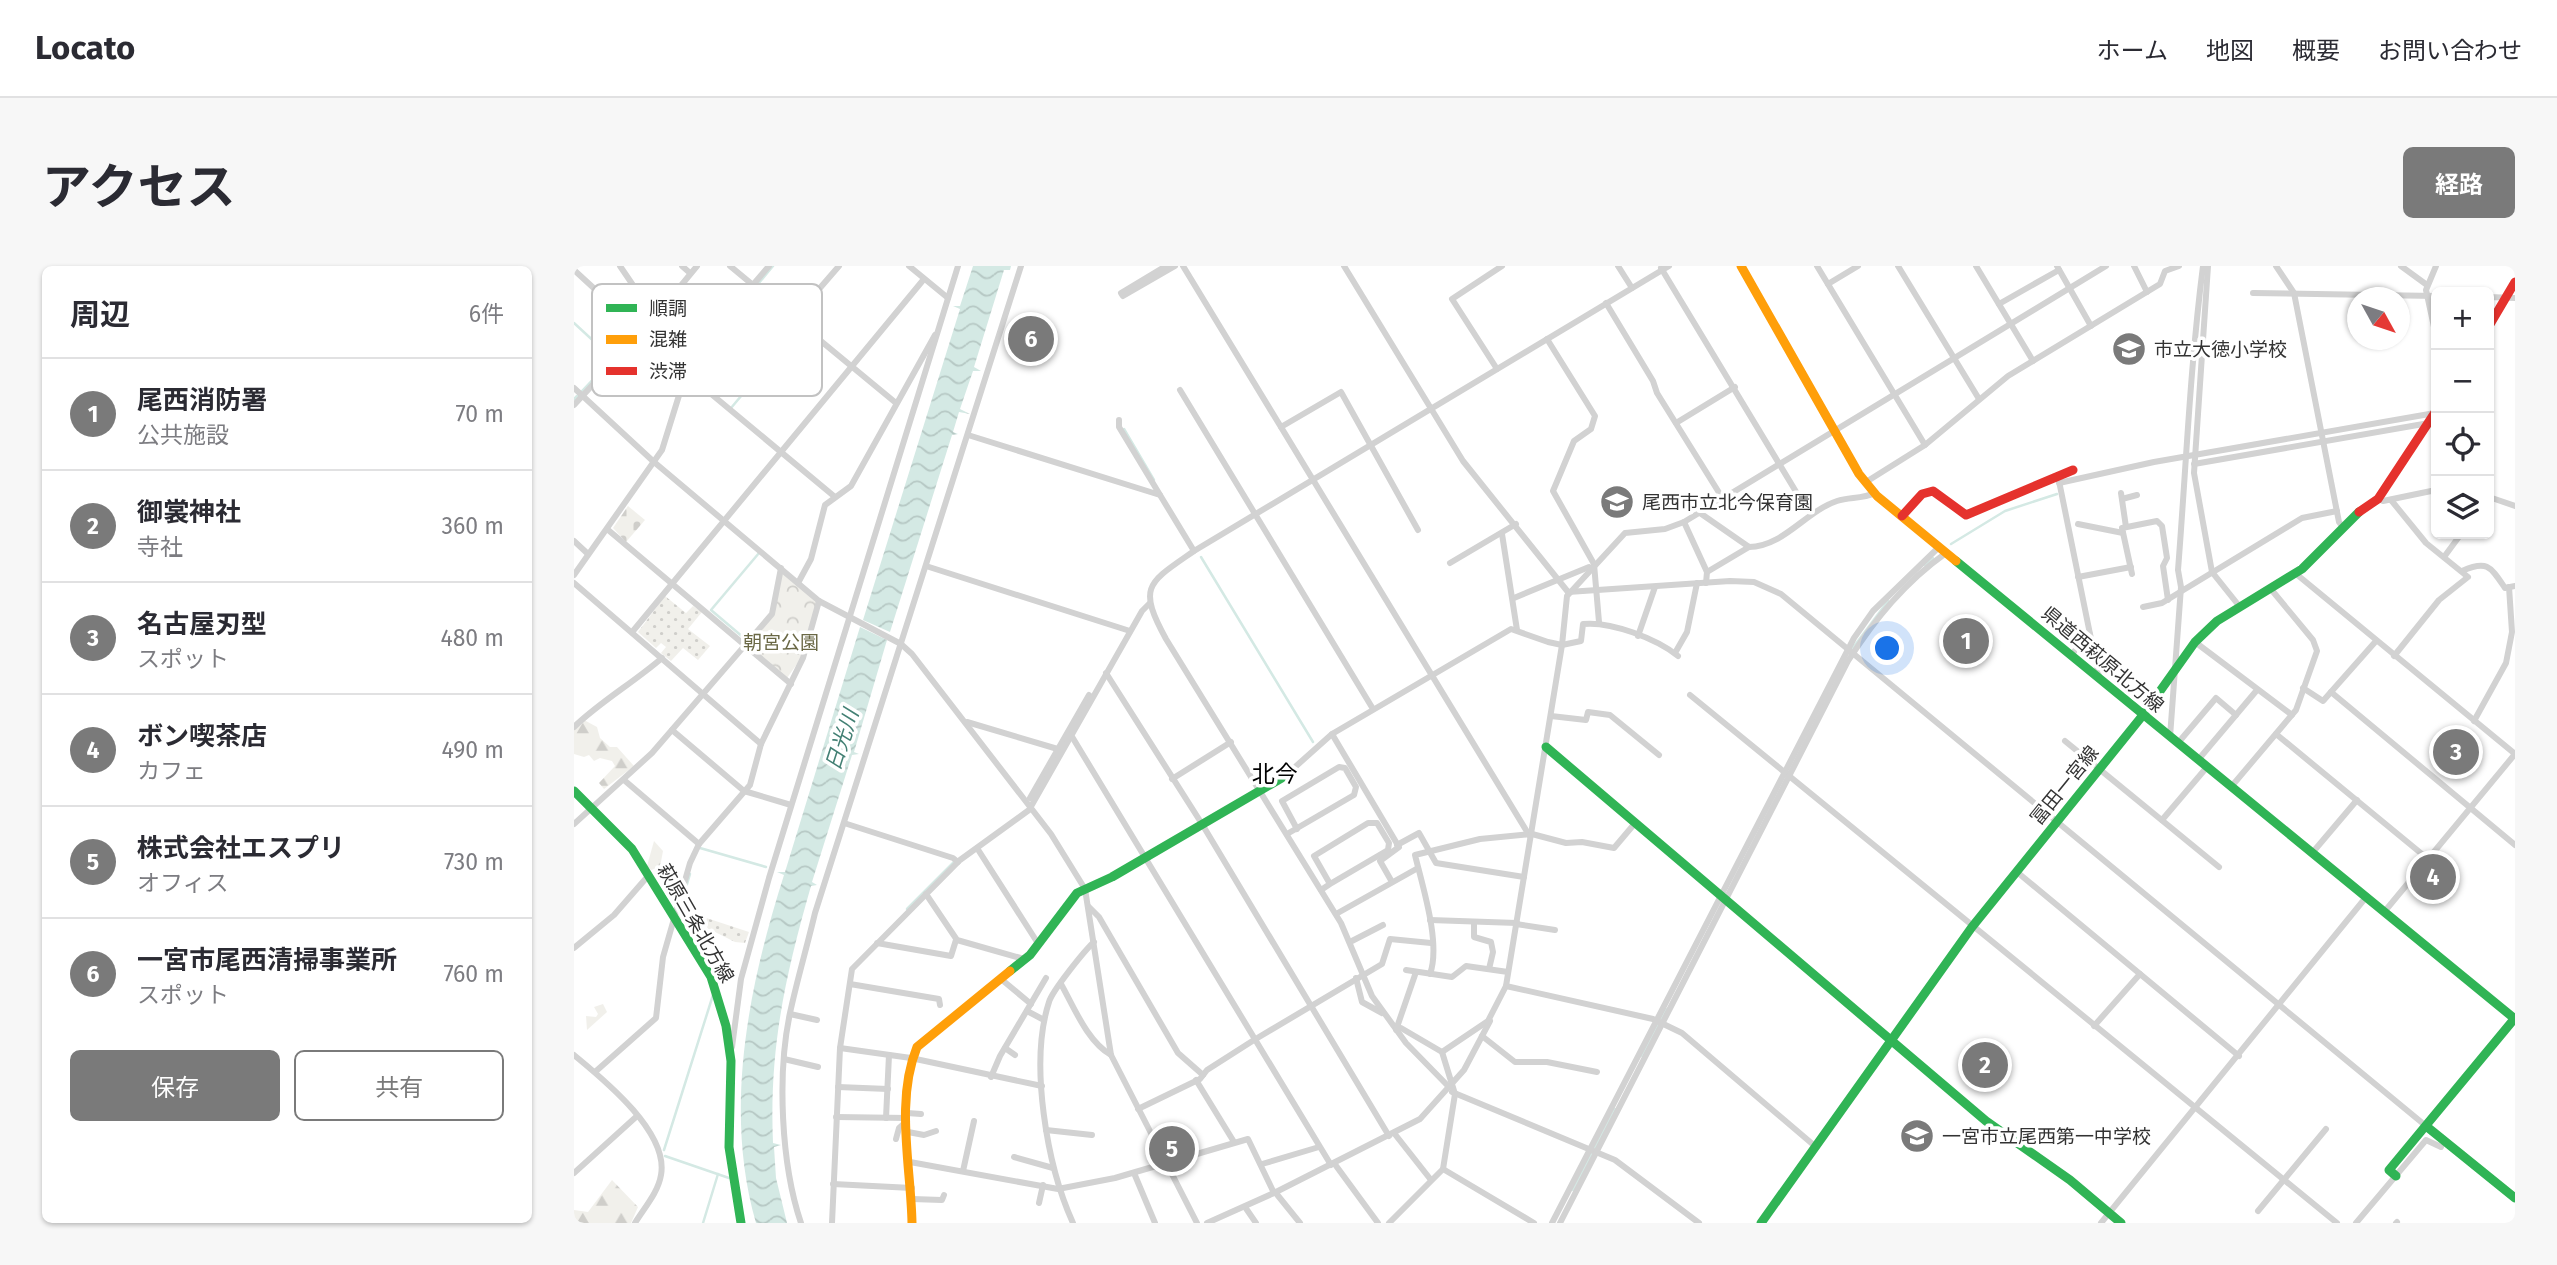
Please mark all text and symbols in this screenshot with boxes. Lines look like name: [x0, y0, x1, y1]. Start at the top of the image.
text: Locato: [35, 28, 135, 68]
text: ホーム: [2097, 37, 2168, 65]
text: 地図: [2206, 37, 2254, 65]
text: 概要: [2292, 37, 2340, 65]
text: お問い合わせ: [2378, 37, 2522, 65]
button: 経路: [2403, 147, 2515, 218]
text: アクセス: [42, 158, 236, 217]
legend: [592, 284, 822, 396]
north arrow: [2347, 287, 2410, 350]
map controls: [2431, 287, 2494, 539]
button: +: [2431, 287, 2494, 350]
text: 周辺: [70, 297, 130, 333]
text: 順調: [649, 297, 687, 320]
text: 6件: [469, 300, 504, 328]
pin: 6: [1008, 313, 1054, 365]
text: 混雑: [649, 328, 687, 351]
school or university icon: 市立大徳小学校: [2110, 330, 2148, 368]
place label: 市立大徳小学校: [2154, 338, 2287, 361]
button: −: [2431, 350, 2494, 413]
text: 渋滞: [649, 360, 687, 383]
text: 尾西消防署: [137, 385, 267, 416]
text: 1: [88, 400, 98, 428]
text: 70 m: [455, 400, 504, 428]
button: locate: [2431, 413, 2494, 476]
text: 公共施設: [137, 421, 229, 449]
button: layers: [2431, 476, 2494, 539]
school or university icon: 尾西市立北今保育園: [1598, 483, 1636, 521]
place label: 尾西市立北今保育園: [1642, 491, 1813, 514]
text: 御裳神社: [137, 497, 241, 528]
text: 2: [87, 512, 99, 540]
text: 360 m: [442, 512, 504, 540]
text: 寺社: [137, 533, 183, 561]
street label: 県道西萩原北方線: [2037, 602, 2168, 717]
text: 名古屋刃型: [137, 609, 267, 640]
pin: 1: [1943, 615, 1989, 667]
text: 3: [87, 624, 99, 652]
text: 480 m: [440, 624, 504, 652]
park label: 朝宮公園: [743, 631, 819, 654]
your location: [1870, 631, 1904, 665]
text: スポット: [137, 645, 229, 673]
water label: 日光川: [820, 704, 865, 774]
text: ボン喫茶店: [137, 721, 267, 752]
pin: 3: [2433, 726, 2479, 778]
text: 4: [87, 736, 100, 764]
text: 490 m: [442, 736, 504, 764]
street label: 冨田一宮線: [2026, 741, 2103, 829]
text: カフェ: [137, 757, 206, 785]
district label: 北今: [1252, 760, 1298, 788]
text: 株式会社エスプリ: [137, 833, 345, 864]
text: 5: [87, 848, 99, 876]
text: 730 m: [444, 848, 504, 876]
pin: 4: [2410, 851, 2456, 903]
street label: 萩原三条北方線: [652, 860, 739, 987]
text: オフィス: [137, 869, 229, 897]
text: 一宮市尾西清掃事業所: [137, 945, 397, 976]
text: 6: [87, 960, 99, 988]
text: 760 m: [443, 960, 504, 988]
text: スポット: [137, 981, 229, 1009]
pin: 2: [1962, 1039, 2008, 1091]
button: 保存: [70, 1050, 280, 1121]
button: 共有: [294, 1050, 504, 1121]
school or university icon: 一宮市立尾西第一中学校: [1898, 1117, 1936, 1155]
pin: 5: [1149, 1123, 1195, 1175]
place label: 一宮市立尾西第一中学校: [1942, 1125, 2151, 1148]

